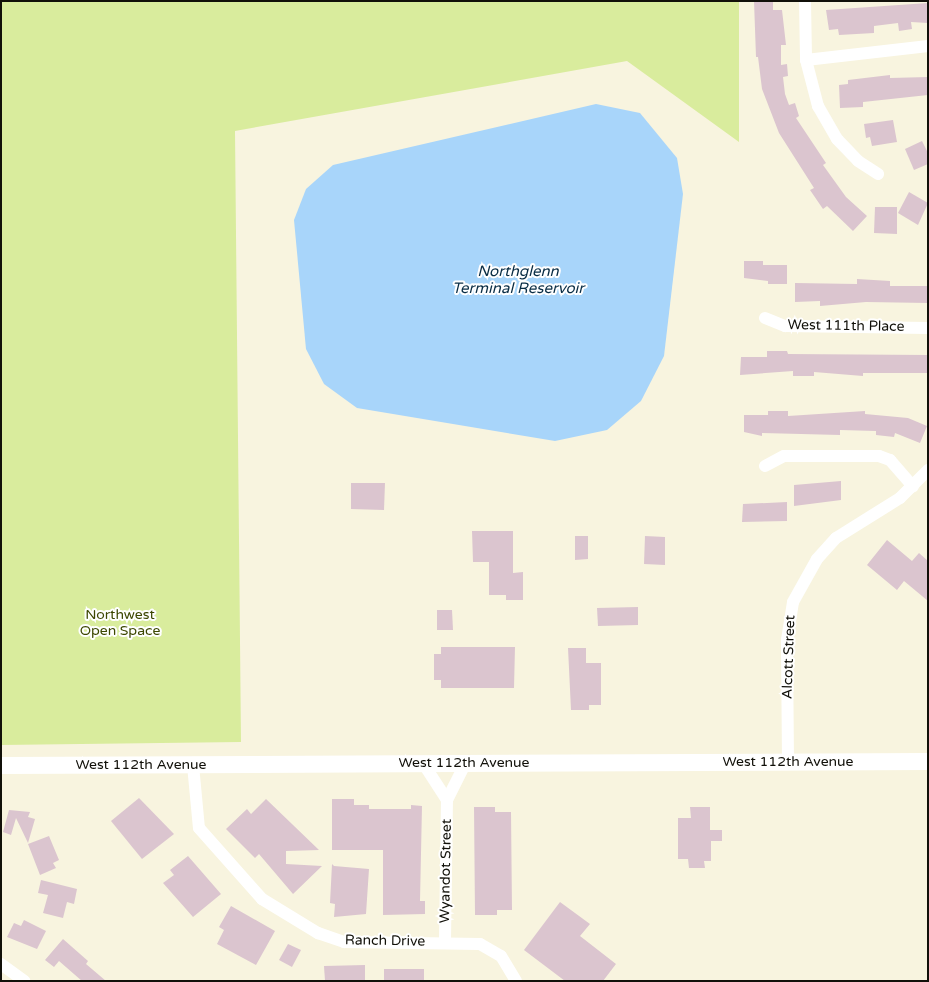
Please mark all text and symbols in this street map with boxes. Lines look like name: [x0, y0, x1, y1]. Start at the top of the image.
water label: Northglenn Terminal Reservoir: [452, 262, 584, 297]
street label: West 111th Place: [787, 317, 905, 335]
park label: Northwest Open Space: [80, 607, 160, 640]
street label: Alcott Street: [779, 615, 799, 699]
street label: West 112th Avenue: [722, 754, 854, 770]
street label: West 112th Avenue: [398, 755, 530, 771]
street label: West 112th Avenue: [75, 757, 207, 773]
street label: Wyandot Street: [437, 819, 455, 923]
street label: Ranch Drive: [345, 932, 425, 950]

